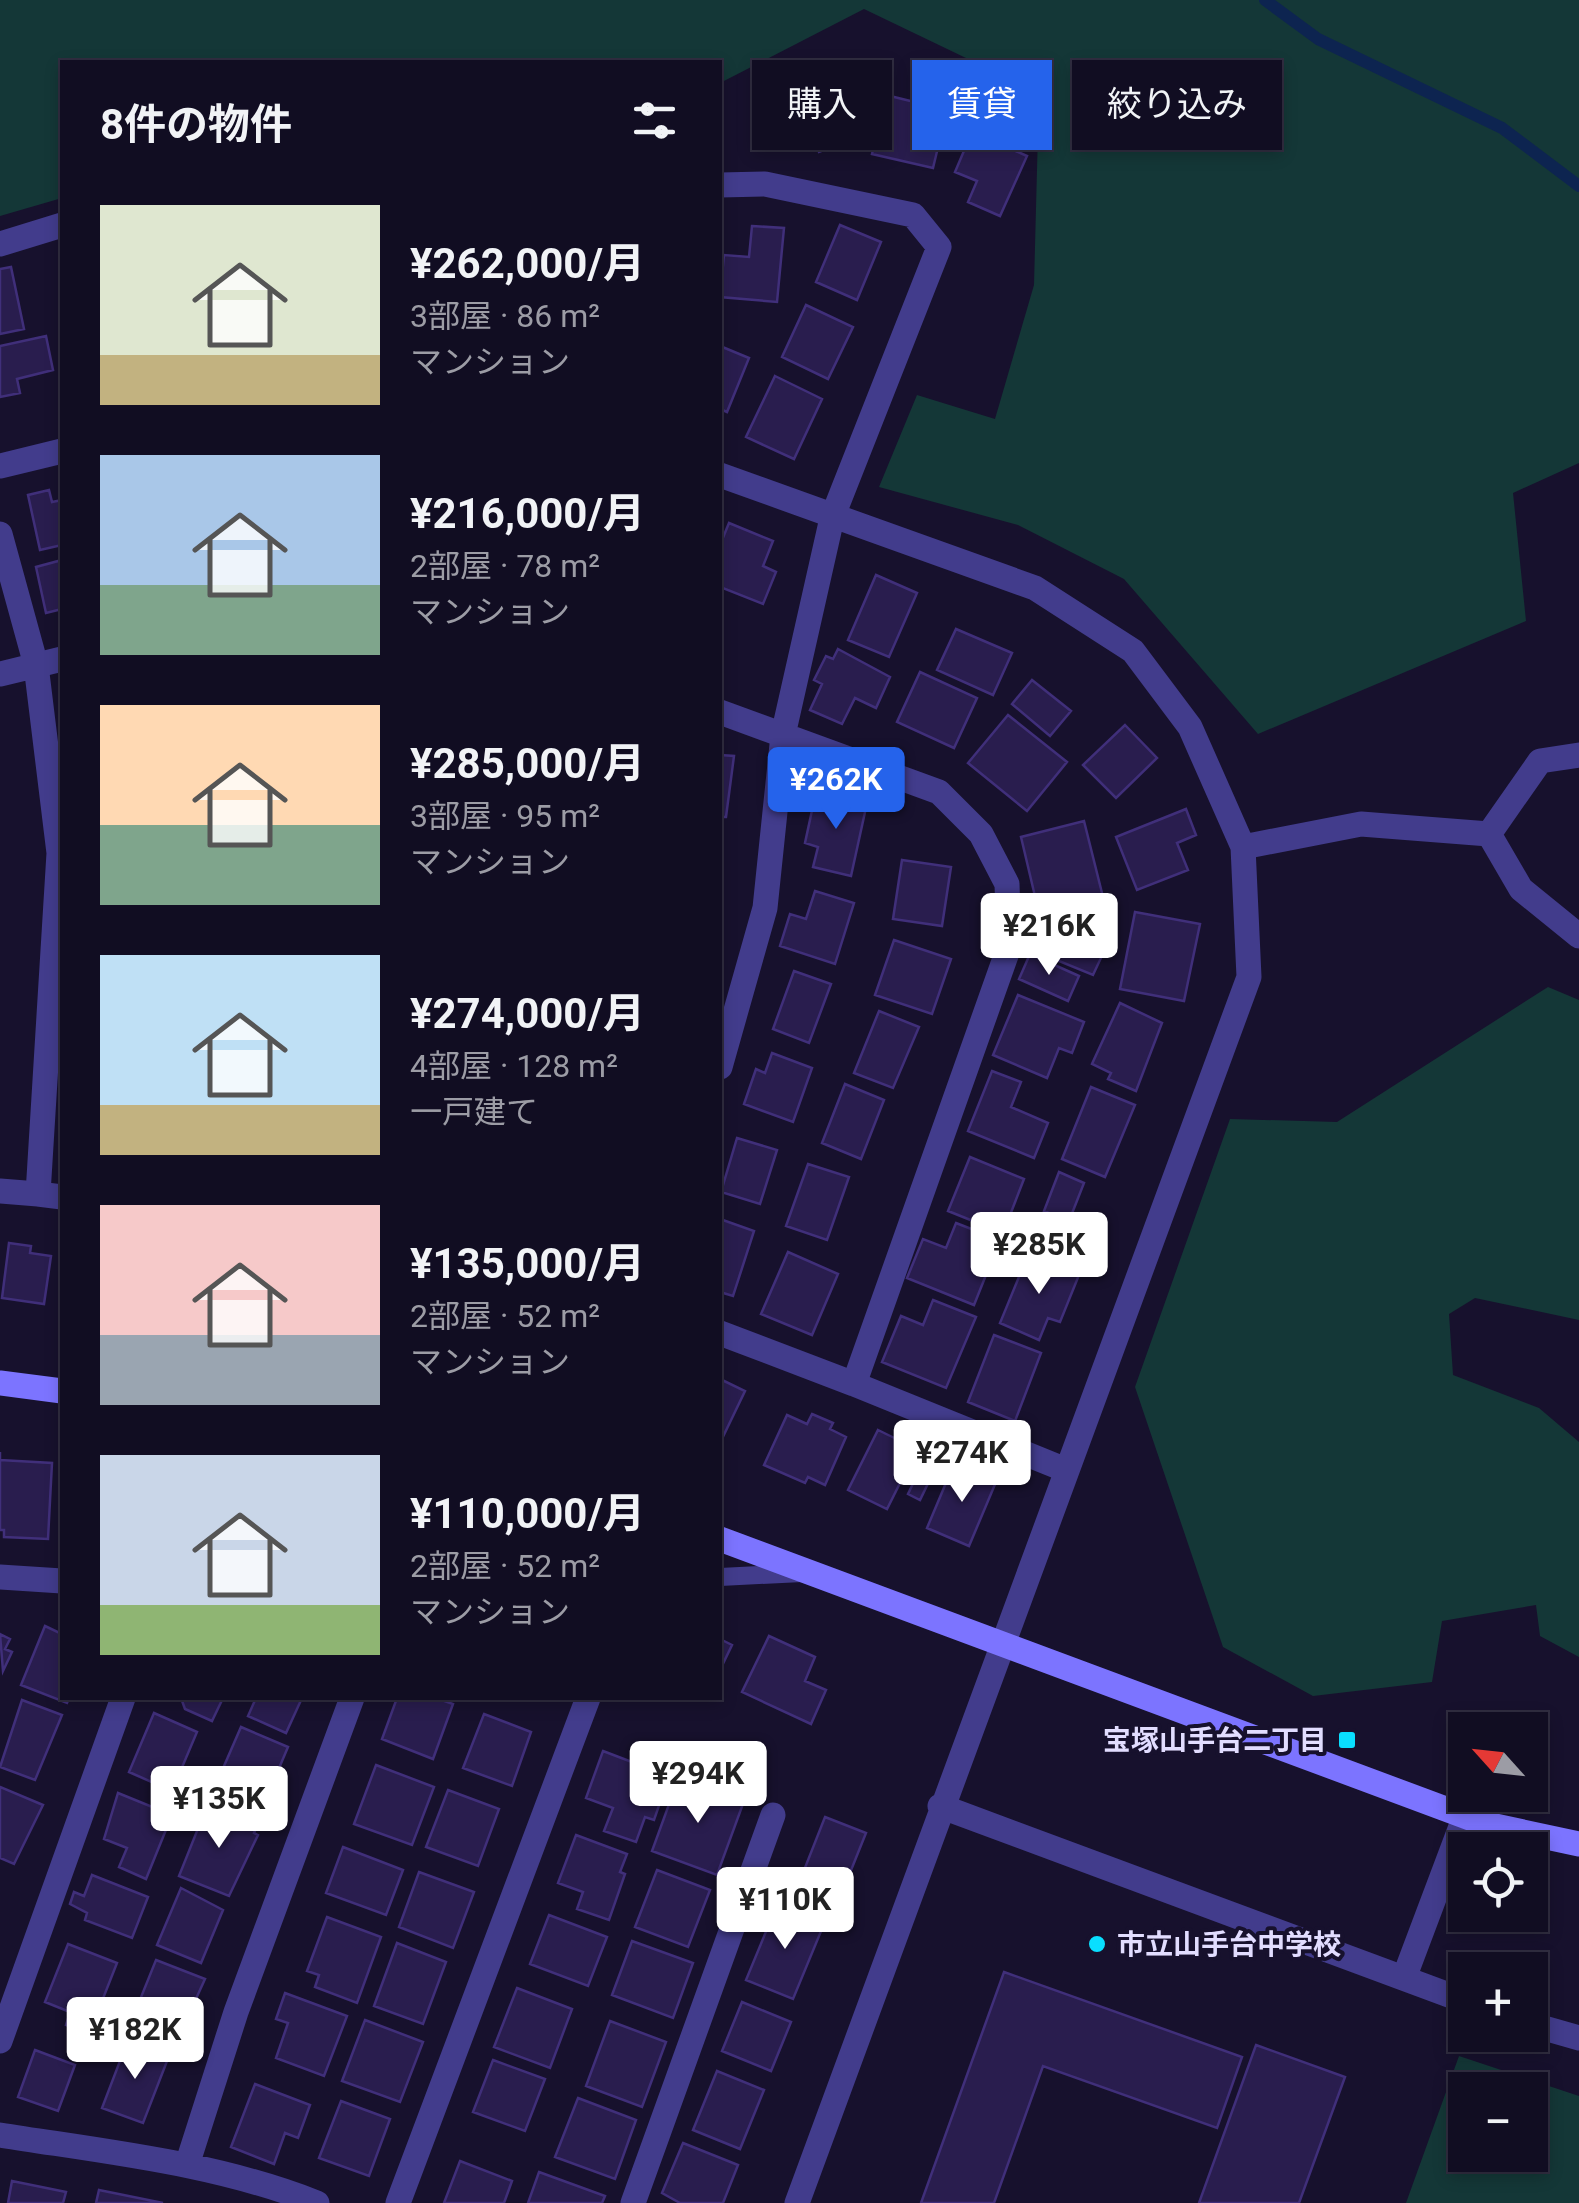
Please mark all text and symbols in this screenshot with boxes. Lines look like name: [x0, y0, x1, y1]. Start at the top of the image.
chip: 購入: [752, 60, 892, 150]
chip: 賃貸: [912, 60, 1052, 150]
chip: 絞り込み: [1072, 60, 1282, 150]
icon: filters: [627, 93, 682, 148]
text: 8件の物件: [100, 100, 292, 149]
text: ¥262,000/月: [410, 239, 645, 288]
icon: home: [180, 245, 300, 365]
text: 3部屋 · 86 m²: [410, 297, 600, 335]
text: マンション: [410, 343, 570, 381]
text: ¥216,000/月: [410, 489, 645, 538]
icon: home: [180, 495, 300, 615]
text: 2部屋 · 78 m²: [410, 547, 600, 585]
text: マンション: [410, 593, 570, 631]
text: ¥285,000/月: [410, 739, 645, 788]
icon: home: [180, 745, 300, 865]
pin: ¥262K: [766, 747, 906, 832]
text: ¥262K: [790, 760, 882, 798]
text: 3部屋 · 95 m²: [410, 797, 600, 835]
text: マンション: [410, 843, 570, 881]
pin: ¥216K: [979, 893, 1119, 978]
text: ¥216K: [1003, 906, 1095, 944]
text: ¥274,000/月: [410, 989, 645, 1038]
icon: home: [180, 995, 300, 1115]
text: 4部屋 · 128 m²: [410, 1047, 618, 1085]
text: 一戸建て: [410, 1093, 538, 1131]
pin: ¥285K: [969, 1212, 1109, 1297]
text: ¥285K: [993, 1225, 1085, 1263]
text: ¥135,000/月: [410, 1239, 645, 1288]
icon: home: [180, 1245, 300, 1365]
text: 2部屋 · 52 m²: [410, 1297, 600, 1335]
text: マンション: [410, 1343, 570, 1381]
pin: ¥274K: [892, 1420, 1032, 1505]
text: ¥274K: [916, 1433, 1008, 1471]
text: ¥110,000/月: [410, 1489, 645, 1538]
icon: home: [180, 1495, 300, 1615]
text: 2部屋 · 52 m²: [410, 1547, 600, 1585]
text: マンション: [410, 1593, 570, 1631]
north arrow: [1448, 1712, 1548, 1812]
map controls: [1448, 1712, 1548, 2172]
place label: 宝塚山手台二丁目: [1103, 1724, 1327, 1757]
marker: 宝塚山手台二丁目: [1336, 1729, 1358, 1751]
pin: ¥294K: [628, 1741, 768, 1826]
text: ¥294K: [652, 1754, 744, 1792]
pin: ¥135K: [149, 1766, 289, 1851]
text: ¥135K: [173, 1779, 265, 1817]
button: locate: [1448, 1832, 1548, 1932]
pin: ¥110K: [715, 1867, 855, 1952]
text: ¥110K: [739, 1880, 831, 1918]
place label: 市立山手台中学校: [1117, 1928, 1341, 1961]
marker: 市立山手台中学校: [1086, 1933, 1108, 1955]
button: +: [1448, 1952, 1548, 2052]
pin: ¥182K: [65, 1997, 205, 2082]
text: ¥182K: [89, 2010, 181, 2048]
button: −: [1448, 2072, 1548, 2172]

